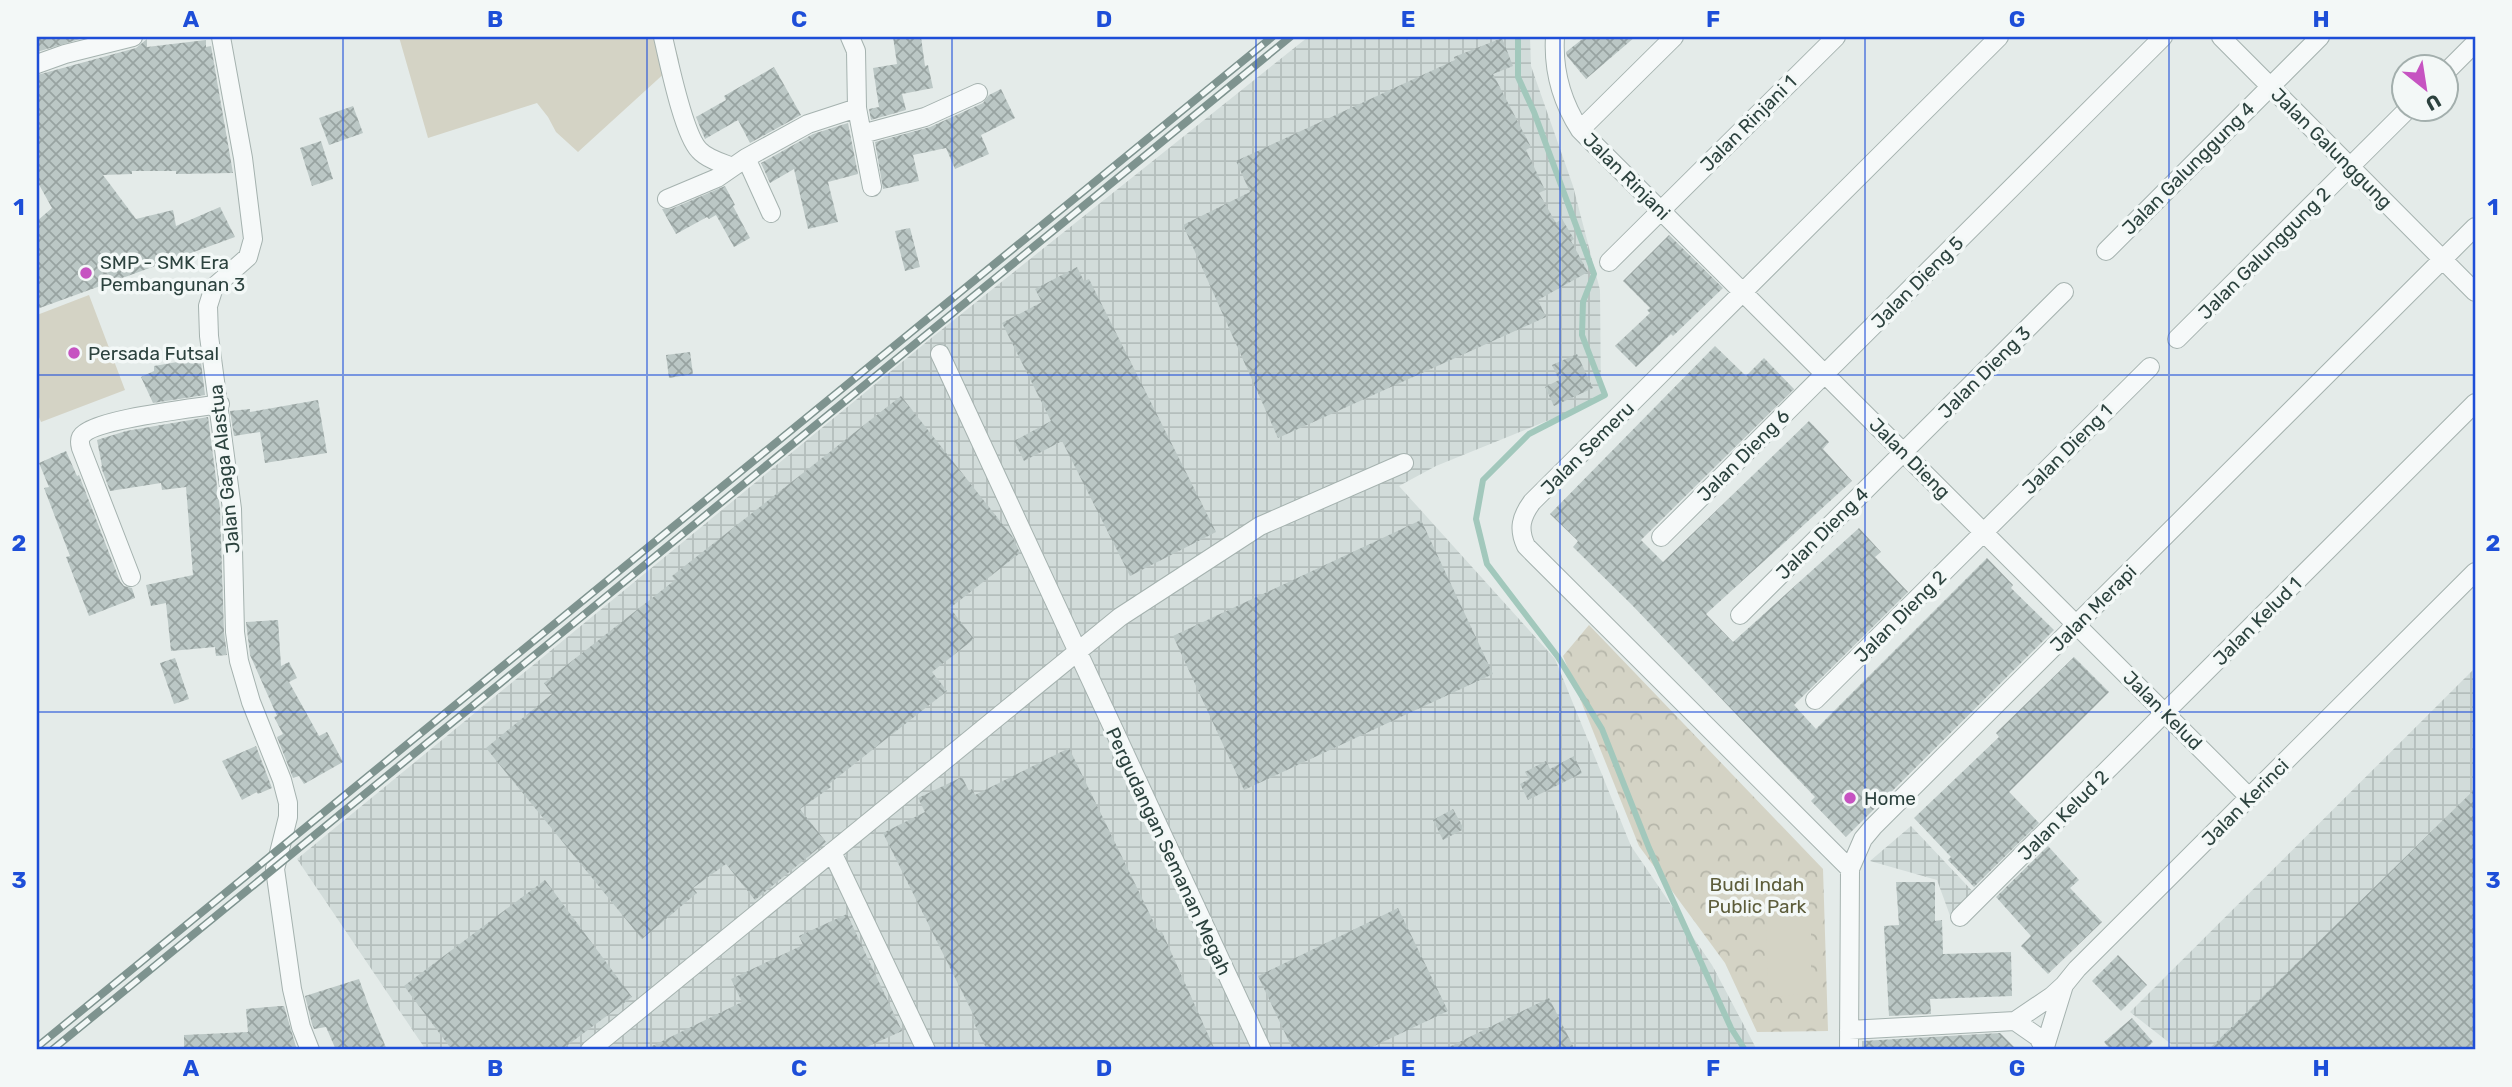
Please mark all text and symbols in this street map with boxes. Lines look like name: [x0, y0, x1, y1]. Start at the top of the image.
text: A: [183, 5, 200, 33]
text: B: [487, 5, 503, 33]
text: C: [791, 5, 807, 33]
text: D: [1096, 5, 1112, 33]
text: E: [1401, 5, 1415, 33]
text: F: [1706, 5, 1720, 33]
text: G: [2009, 5, 2025, 33]
text: H: [2312, 5, 2330, 33]
north arrow: [2390, 52, 2460, 122]
street label: Jalan Rinjani 1: [1695, 70, 1801, 176]
street label: Jalan Galunggung: [2266, 83, 2397, 214]
text: U: [2422, 89, 2445, 116]
street label: Jalan Galunggung 4: [2117, 97, 2260, 239]
street label: Jalan Rinjani: [1578, 128, 1675, 225]
street label: Jalan Galunggung 2: [2193, 182, 2335, 324]
text: 1: [13, 193, 25, 221]
text: 1: [2487, 193, 2499, 221]
street label: Jalan Dieng 5: [1866, 231, 1968, 333]
place label: SMP - SMK Era Pembangunan 3: [100, 251, 245, 296]
marker: SMP - SMK Era Pembangunan 3: [78, 265, 94, 281]
street label: Jalan Dieng 3: [1933, 321, 2035, 423]
place label: Persada Futsal: [88, 342, 219, 365]
marker: Persada Futsal: [66, 345, 82, 361]
street label: Jalan Gaga Alastua: [204, 383, 245, 555]
street label: Jalan Semeru: [1536, 397, 1639, 500]
street label: Jalan Dieng 1: [2018, 400, 2117, 499]
street label: Jalan Dieng 6: [1692, 404, 1794, 506]
street label: Jalan Dieng: [1864, 413, 1955, 504]
street label: Jalan Dieng 4: [1771, 482, 1874, 584]
text: 2: [12, 529, 26, 557]
text: 2: [2486, 529, 2500, 557]
street label: Jalan Merapi: [2045, 560, 2141, 656]
street label: Jalan Dieng 2: [1850, 566, 1951, 667]
street label: Jalan Kelud 1: [2208, 572, 2306, 670]
street label: Jalan Kelud: [2118, 666, 2207, 755]
street label: Pergudangan Semanan Megah: [1101, 724, 1236, 979]
street label: Jalan Kerinci: [2197, 754, 2294, 851]
street label: Jalan Kelud 2: [2013, 765, 2113, 865]
place label: Home: [1864, 787, 1916, 810]
marker: Home: [1842, 790, 1858, 806]
text: 3: [11, 866, 27, 894]
text: 3: [2485, 866, 2501, 894]
park label: Budi Indah Public Park: [1708, 873, 1807, 918]
text: A: [183, 1054, 200, 1082]
text: B: [487, 1054, 503, 1082]
text: C: [791, 1054, 807, 1082]
text: D: [1096, 1054, 1112, 1082]
text: E: [1401, 1054, 1415, 1082]
text: F: [1706, 1054, 1720, 1082]
text: G: [2009, 1054, 2025, 1082]
text: H: [2312, 1054, 2330, 1082]

